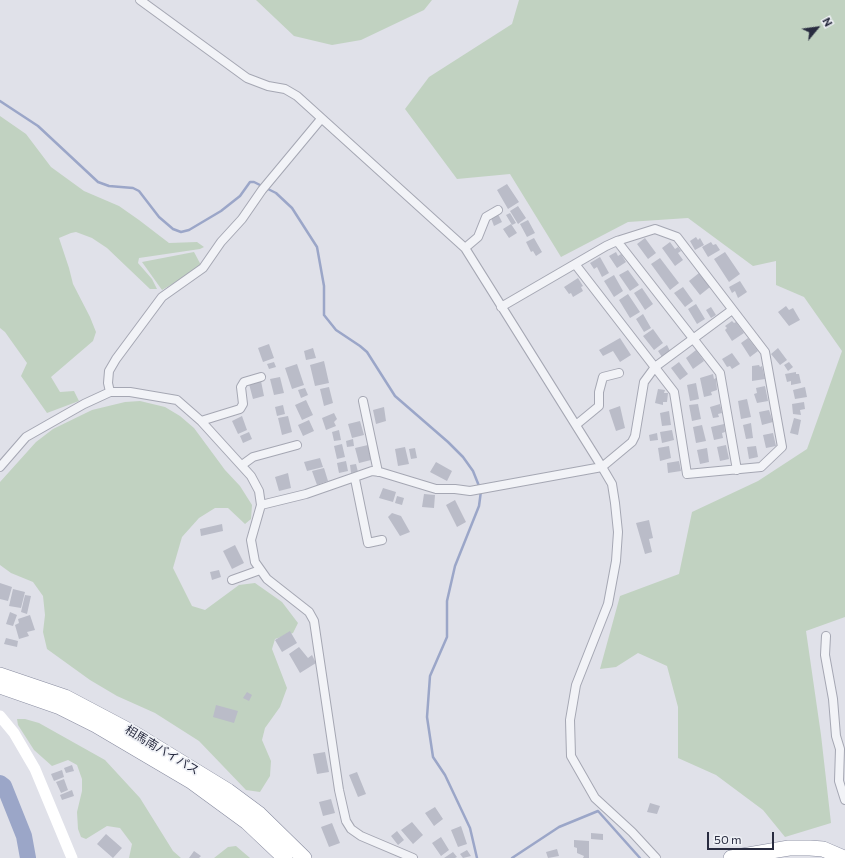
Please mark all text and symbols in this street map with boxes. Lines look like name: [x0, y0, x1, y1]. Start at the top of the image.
north arrow: [797, 8, 837, 48]
text: N: [820, 15, 836, 29]
street label: 相馬南バイパス: [122, 722, 202, 778]
scale bar: [709, 824, 776, 850]
text: 50 m: [714, 832, 742, 846]

